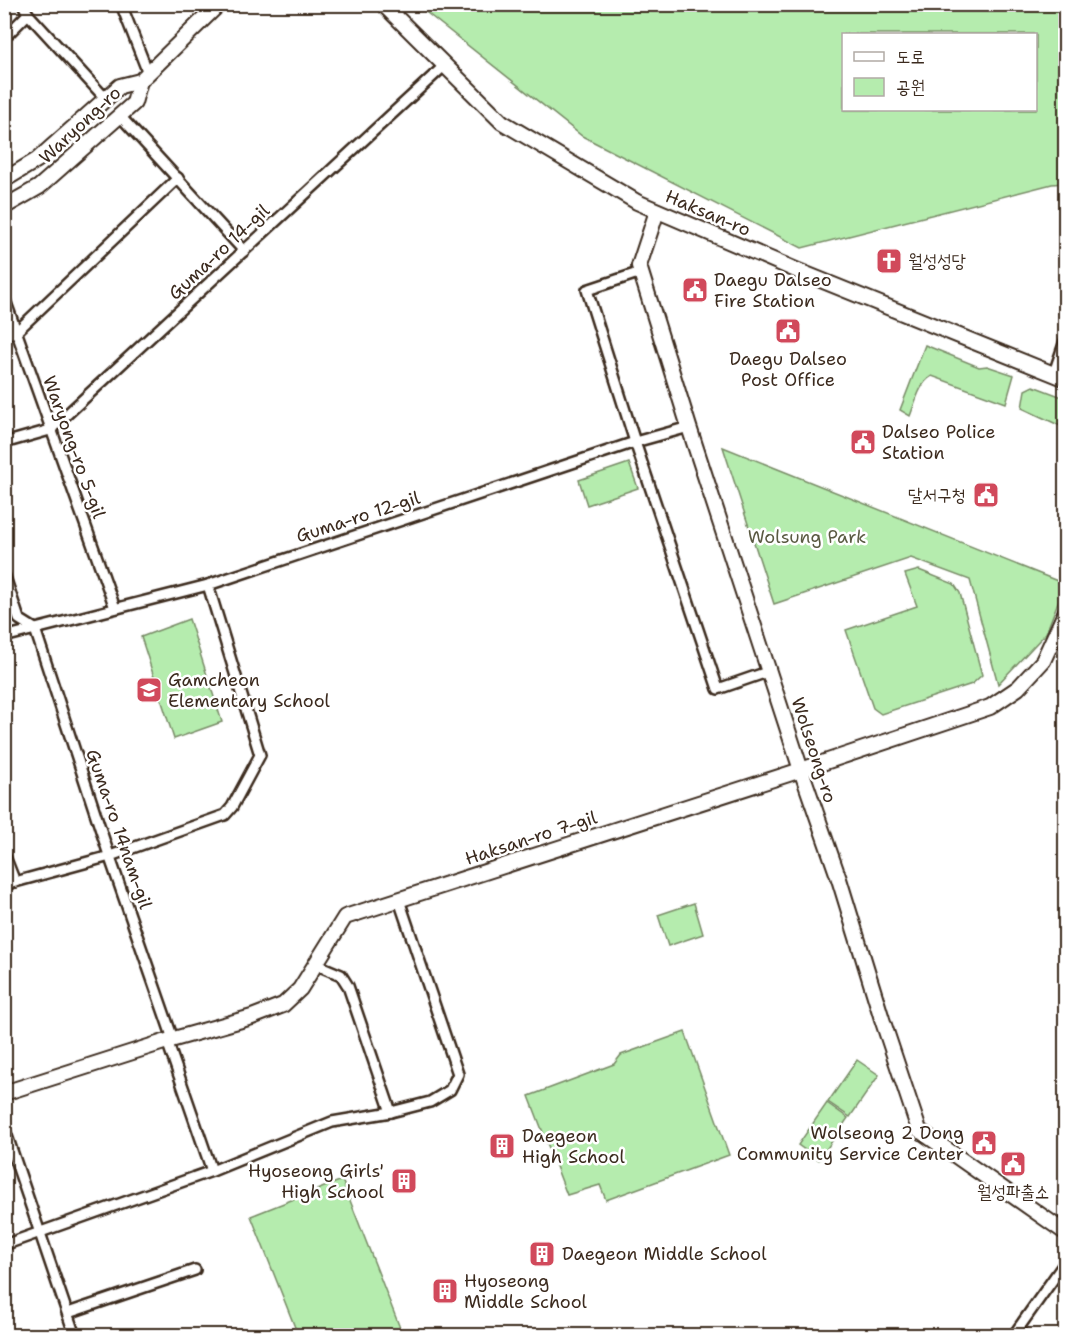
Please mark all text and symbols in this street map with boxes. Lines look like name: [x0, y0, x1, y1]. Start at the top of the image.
legend: [842, 33, 1037, 111]
text: 도로: [896, 45, 925, 69]
text: 공원: [896, 75, 925, 99]
street label: Waryong-ro: [34, 81, 126, 169]
street label: Haksan-ro: [662, 184, 754, 242]
street label: Guma-ro 14-gil: [163, 198, 275, 305]
church icon: 월성성당: [874, 246, 904, 276]
place label: 월성성당: [908, 249, 966, 273]
place label: Daegu Dalseo Fire Station: [714, 268, 832, 313]
public building icon: Daegu Dalseo Fire Station: [680, 275, 710, 305]
public building icon: Daegu Dalseo Post Office: [773, 316, 803, 346]
place label: Daegu Dalseo Post Office: [729, 347, 847, 392]
street label: Waryong-ro 5-gil: [37, 372, 111, 522]
place label: Dalseo Police Station: [882, 420, 996, 465]
public building icon: Dalseo Police Station: [848, 427, 878, 457]
public building icon: 달서구청: [971, 480, 1001, 510]
place label: 달서구청: [908, 483, 966, 507]
street label: Guma-ro 12-gil: [293, 485, 424, 548]
park label: Wolsung Park: [748, 525, 866, 549]
place label: Gamcheon Elementary School: [168, 668, 331, 713]
school or university icon: Gamcheon Elementary School: [134, 675, 164, 705]
street label: Wolseong-ro: [786, 694, 842, 806]
street label: Guma-ro 14nam-gil: [80, 746, 158, 913]
street label: Haksan-ro 7-gil: [462, 805, 601, 871]
place label: Wolseong 2 Dong Community Service Center: [737, 1121, 964, 1166]
place label: Daegeon High School: [522, 1124, 625, 1169]
public building icon: Wolseong 2 Dong Community Service Center: [969, 1128, 999, 1158]
building icon: Daegeon High School: [487, 1131, 517, 1161]
public building icon: 월성파출소: [998, 1149, 1028, 1179]
place label: Hyoseong Girls' High School: [248, 1159, 385, 1204]
building icon: Hyoseong Girls' High School: [389, 1166, 419, 1196]
place label: 월성파출소: [977, 1180, 1049, 1204]
building icon: Daegeon Middle School: [527, 1239, 557, 1269]
place label: Daegeon Middle School: [562, 1242, 767, 1266]
place label: Hyoseong Middle School: [464, 1269, 588, 1314]
building icon: Hyoseong Middle School: [430, 1276, 460, 1306]

